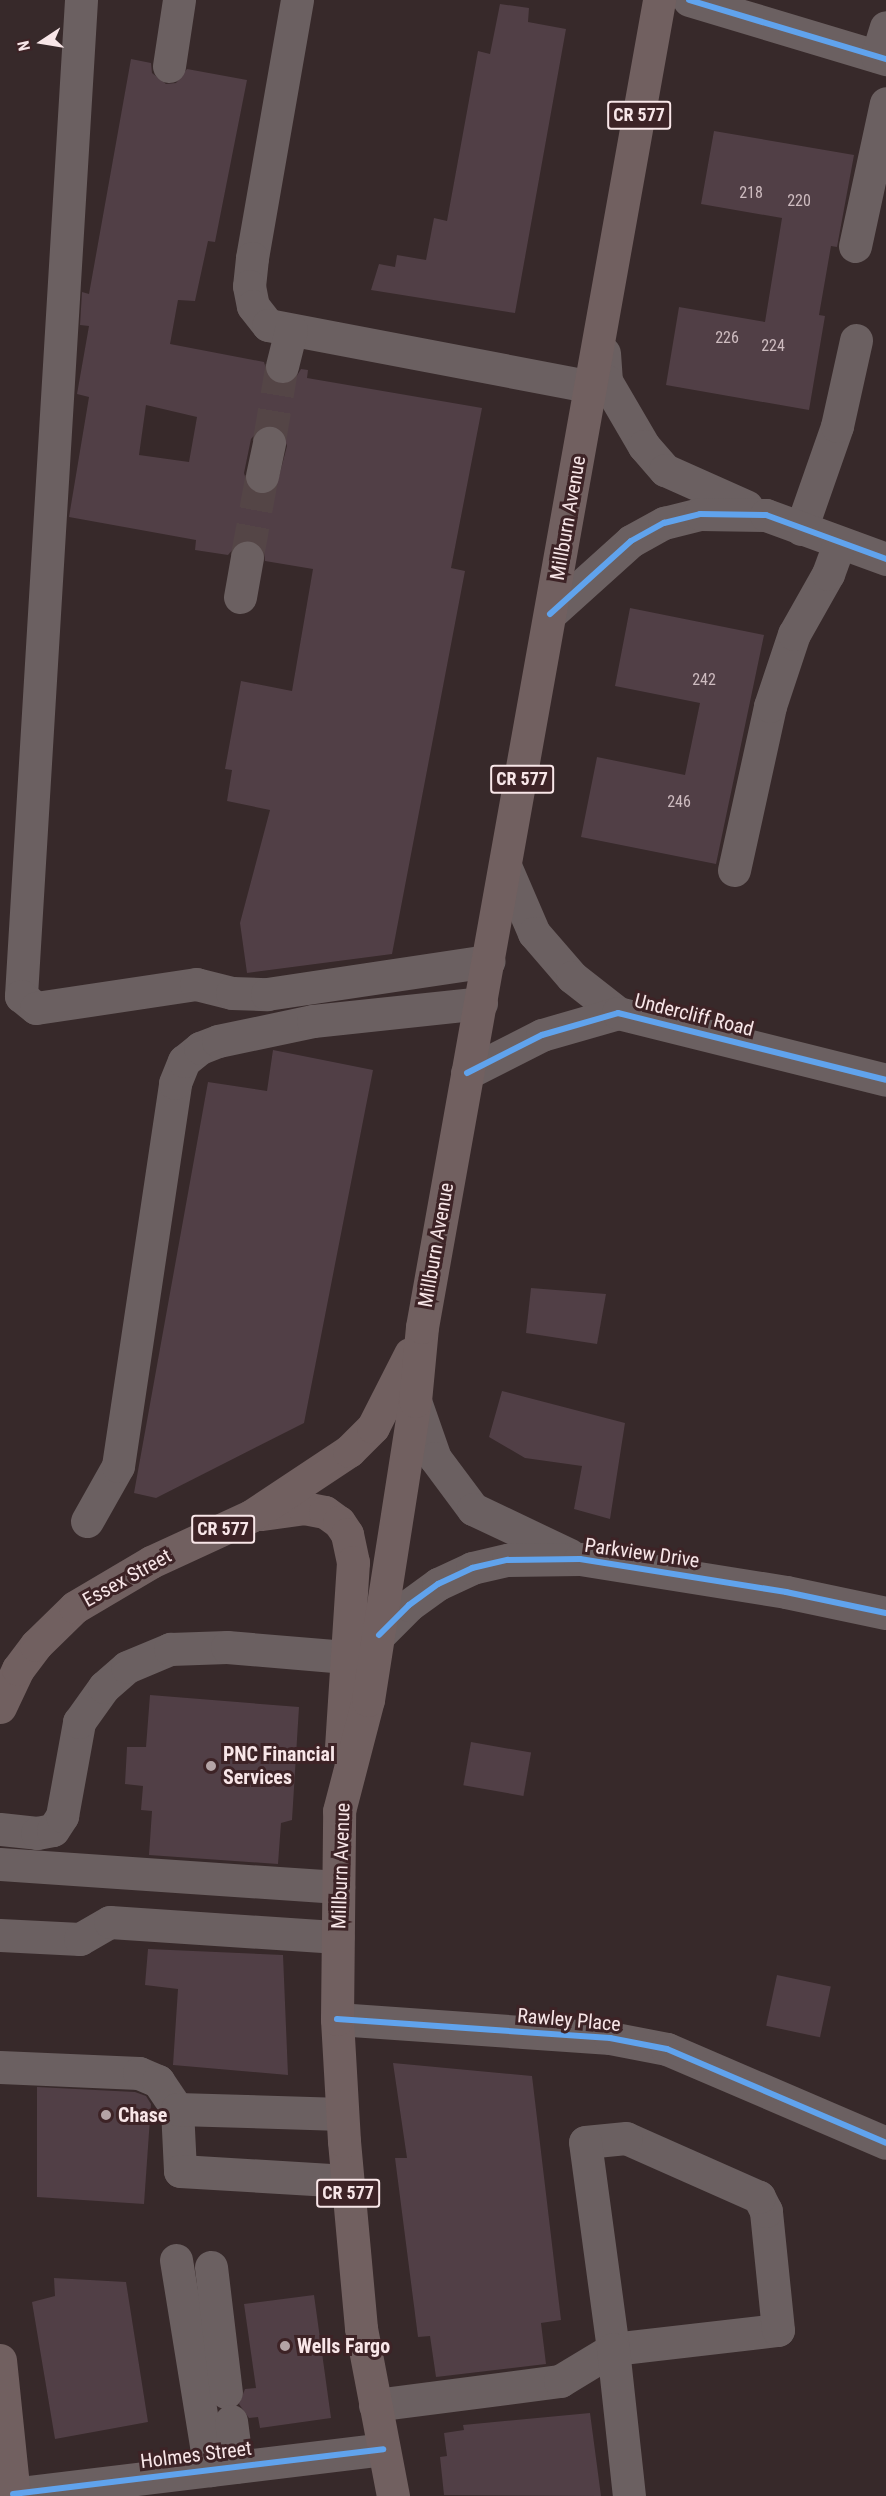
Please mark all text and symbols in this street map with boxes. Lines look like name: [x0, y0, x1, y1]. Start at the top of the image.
north arrow: [12, 12, 72, 72]
text: N: [14, 39, 34, 53]
road number: CR 577: [606, 100, 672, 130]
house number: 218: [739, 183, 763, 203]
house number: 220: [787, 191, 811, 211]
house number: 226: [715, 328, 739, 348]
house number: 224: [761, 336, 785, 356]
street label: Millburn Avenue: [545, 454, 591, 582]
house number: 242: [692, 670, 716, 690]
road number: CR 577: [489, 764, 555, 794]
house number: 246: [667, 792, 691, 812]
street label: Undercliff Road: [632, 989, 756, 1041]
street label: Millburn Avenue: [413, 1181, 459, 1309]
road number: CR 577: [190, 1514, 256, 1544]
street label: Parkview Drive: [583, 1533, 701, 1573]
street label: Essex Street: [78, 1544, 176, 1612]
place label: PNC Financial Services: [223, 1742, 335, 1789]
marker: PNC Financial Services: [204, 1759, 218, 1773]
street label: Millburn Avenue: [327, 1802, 355, 1930]
street label: Rawley Place: [516, 2004, 622, 2036]
place label: Chase: [118, 2103, 167, 2127]
marker: Chase: [99, 2108, 113, 2122]
road number: CR 577: [315, 2178, 381, 2208]
place label: Wells Fargo: [297, 2334, 390, 2358]
marker: Wells Fargo: [278, 2339, 292, 2353]
street label: Holmes Street: [139, 2436, 253, 2474]

